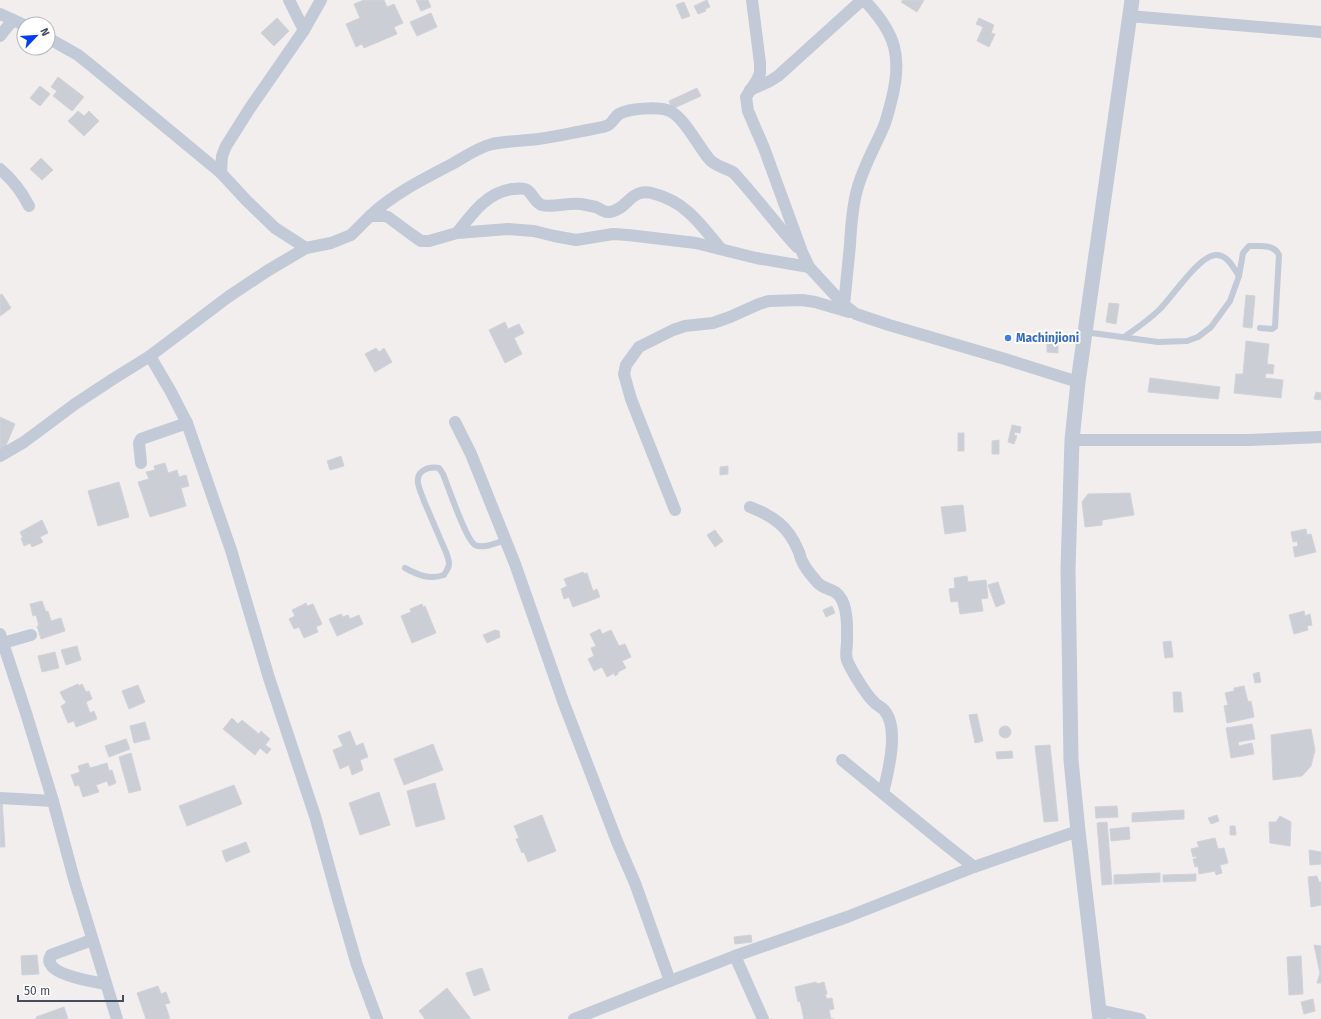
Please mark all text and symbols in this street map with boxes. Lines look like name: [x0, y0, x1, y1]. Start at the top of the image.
north arrow: [16, 16, 56, 56]
text: N: [37, 26, 52, 38]
place label: Machinjioni: [1016, 331, 1079, 345]
marker: Machinjioni: [1003, 333, 1013, 343]
scale bar: [18, 977, 123, 1003]
text: 50 m: [24, 984, 50, 998]

